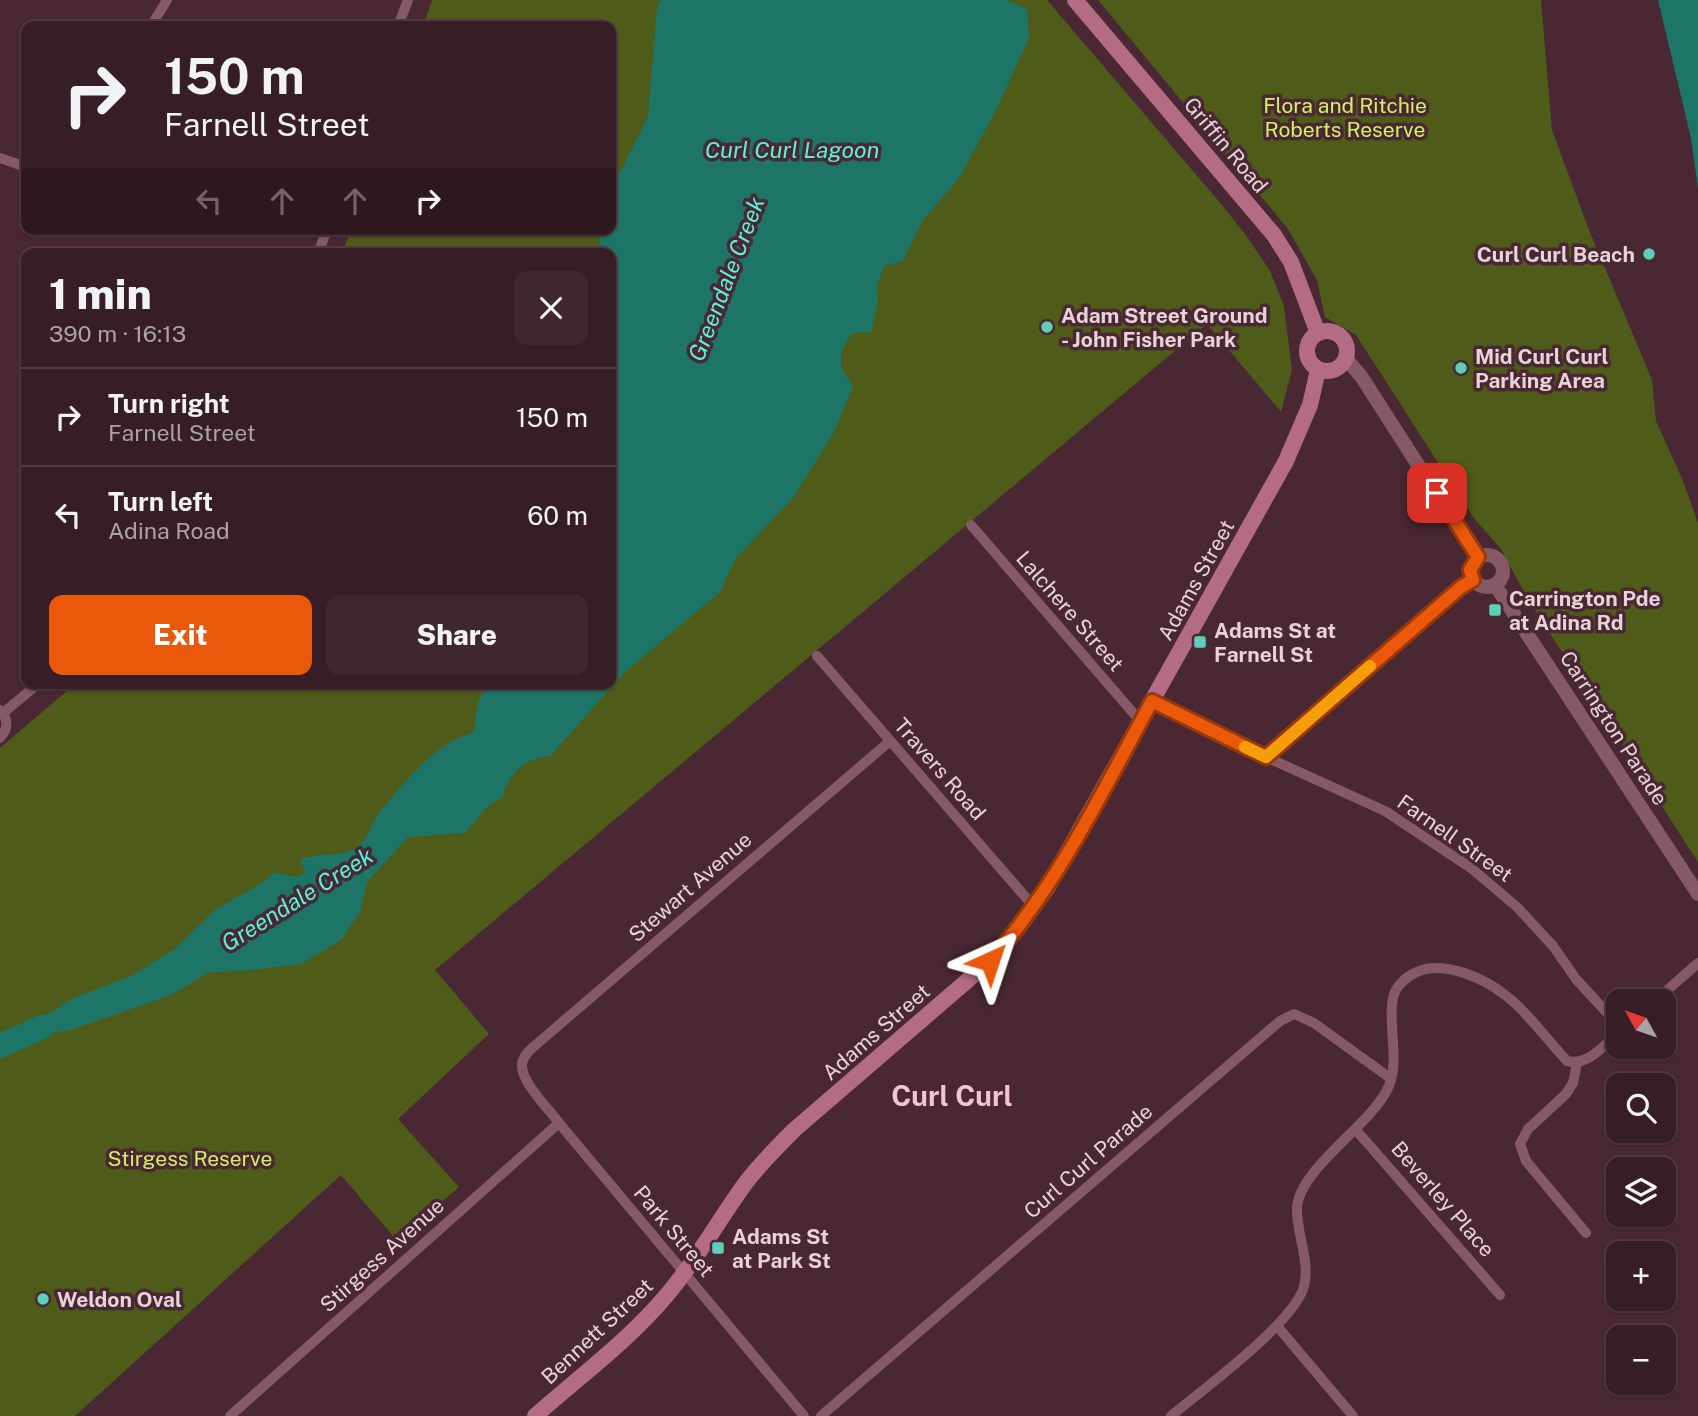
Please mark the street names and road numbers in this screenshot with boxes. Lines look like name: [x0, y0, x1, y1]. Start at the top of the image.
street label: Griffin Road: [1179, 92, 1273, 198]
street label: Adams Street: [1153, 515, 1239, 645]
street label: Lalchere Street: [1011, 546, 1129, 676]
street label: Carrington Parade: [1555, 646, 1673, 810]
street label: Travers Road: [889, 713, 991, 825]
street label: Farnell Street: [1393, 789, 1517, 887]
street label: Stewart Avenue: [624, 827, 756, 947]
street label: Adams Street: [817, 979, 935, 1085]
street label: Curl Curl Parade: [1019, 1099, 1157, 1223]
street label: Beverley Place: [1386, 1136, 1500, 1262]
street label: Park Street: [629, 1180, 719, 1282]
street label: Stirgess Avenue: [315, 1193, 449, 1317]
street label: Bennett Street: [536, 1273, 658, 1389]

